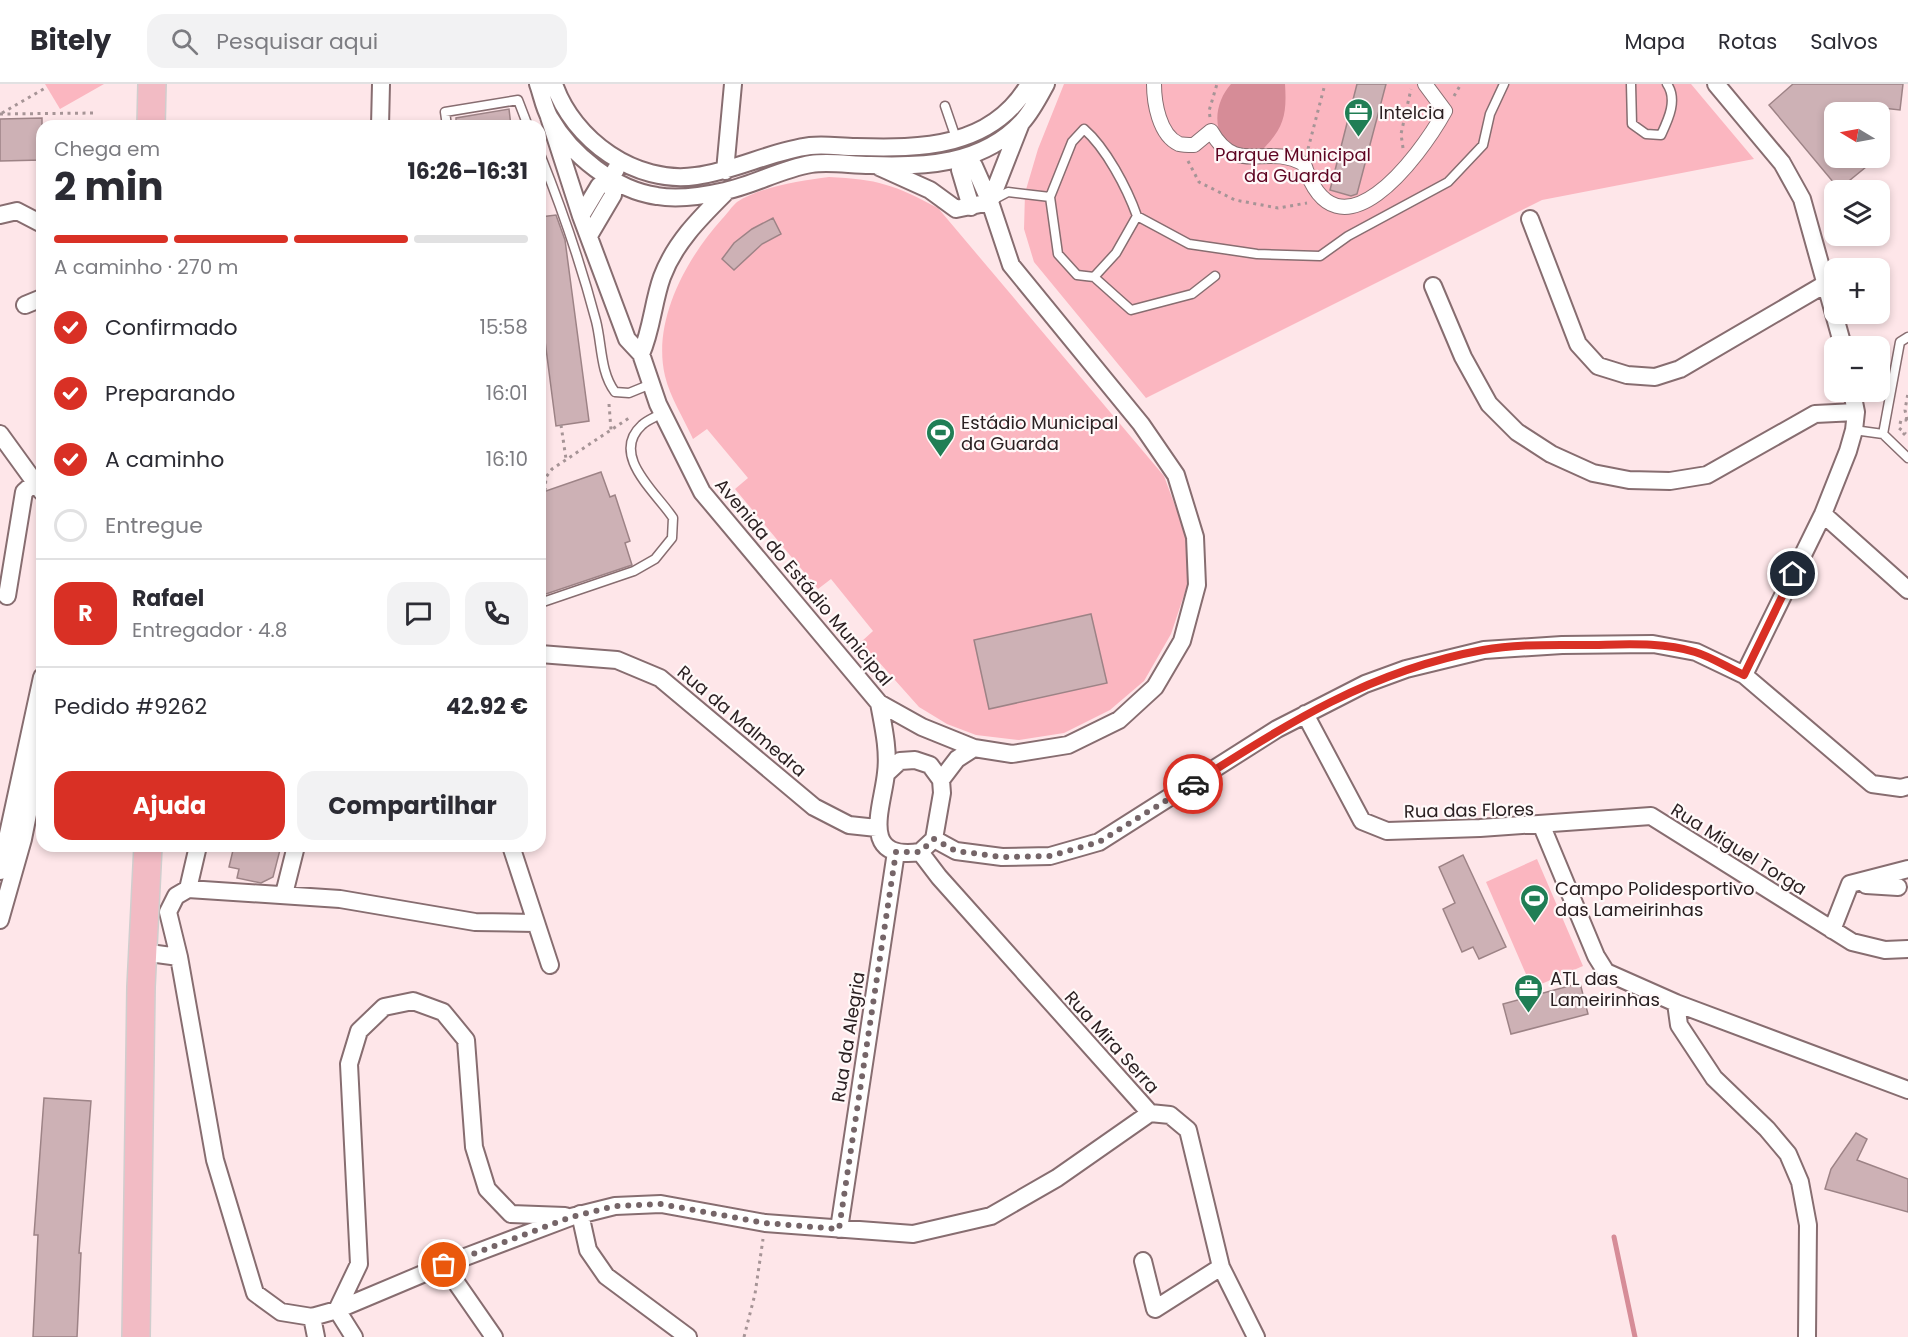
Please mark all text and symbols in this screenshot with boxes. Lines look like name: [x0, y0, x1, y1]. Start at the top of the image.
search box: [147, 14, 567, 68]
text: Bitely: [30, 21, 111, 60]
icon: search: [168, 25, 201, 58]
text: Pesquisar aqui: [216, 26, 378, 57]
text: Mapa: [1624, 27, 1685, 56]
text: Rotas: [1718, 27, 1777, 56]
text: Salvos: [1810, 27, 1878, 56]
office icon: Intelcia: [1342, 96, 1374, 138]
place label: Intelcia: [1379, 100, 1445, 125]
north arrow: [1824, 102, 1890, 168]
map controls: [1824, 102, 1890, 402]
text: Chega em: [54, 135, 160, 163]
park label: Parque Municipal da Guarda: [1215, 142, 1371, 188]
text: 16:26–16:31: [407, 156, 528, 187]
text: 2 min: [54, 159, 164, 214]
button: layers: [1824, 180, 1890, 246]
text: A caminho · 270 m: [54, 253, 238, 281]
button: +: [1824, 258, 1890, 324]
icon: check: [54, 311, 87, 344]
text: Confirmado: [105, 312, 238, 343]
text: 15:58: [480, 313, 528, 341]
button: −: [1824, 336, 1890, 402]
icon: check: [54, 377, 87, 410]
text: Preparando: [105, 378, 235, 409]
text: 16:01: [486, 379, 528, 407]
place label: Estádio Municipal da Guarda: [961, 410, 1118, 456]
sports icon: Estádio Municipal da Guarda: [924, 416, 956, 458]
icon: check: [54, 443, 87, 476]
text: A caminho: [105, 444, 224, 475]
text: 16:10: [486, 445, 528, 473]
street label: Avenida do Estádio Municipal: [709, 473, 899, 691]
text: Entregue: [105, 510, 203, 541]
pin: [1767, 548, 1818, 599]
icon: home: [1776, 557, 1809, 590]
button: chat: [387, 582, 450, 645]
button: phone: [465, 582, 528, 645]
text: Rafael: [132, 583, 204, 614]
text: R: [78, 598, 93, 629]
text: Entregador · 4.8: [132, 616, 287, 644]
street label: Rua da Malmedra: [672, 660, 812, 782]
text: Pedido #9262: [54, 691, 207, 722]
text: 42.92 €: [446, 691, 528, 722]
courier: [1163, 754, 1223, 814]
icon: car: [1177, 768, 1210, 801]
button: Ajuda: [54, 771, 285, 840]
button: Compartilhar: [297, 771, 528, 840]
street label: Rua das Flores: [1404, 796, 1534, 824]
street label: Rua Miguel Torga: [1666, 797, 1812, 901]
place label: Campo Polidesportivo das Lameirinhas: [1555, 876, 1755, 922]
sports icon: Campo Polidesportivo das Lameirinhas: [1518, 882, 1550, 924]
place label: ATL das Lameirinhas: [1550, 966, 1660, 1012]
street label: Rua da Alegria: [825, 970, 871, 1104]
office icon: ATL das Lameirinhas: [1513, 972, 1545, 1014]
street label: Rua Mira Serra: [1059, 985, 1165, 1099]
pin: [418, 1239, 469, 1290]
icon: bag: [427, 1248, 460, 1281]

